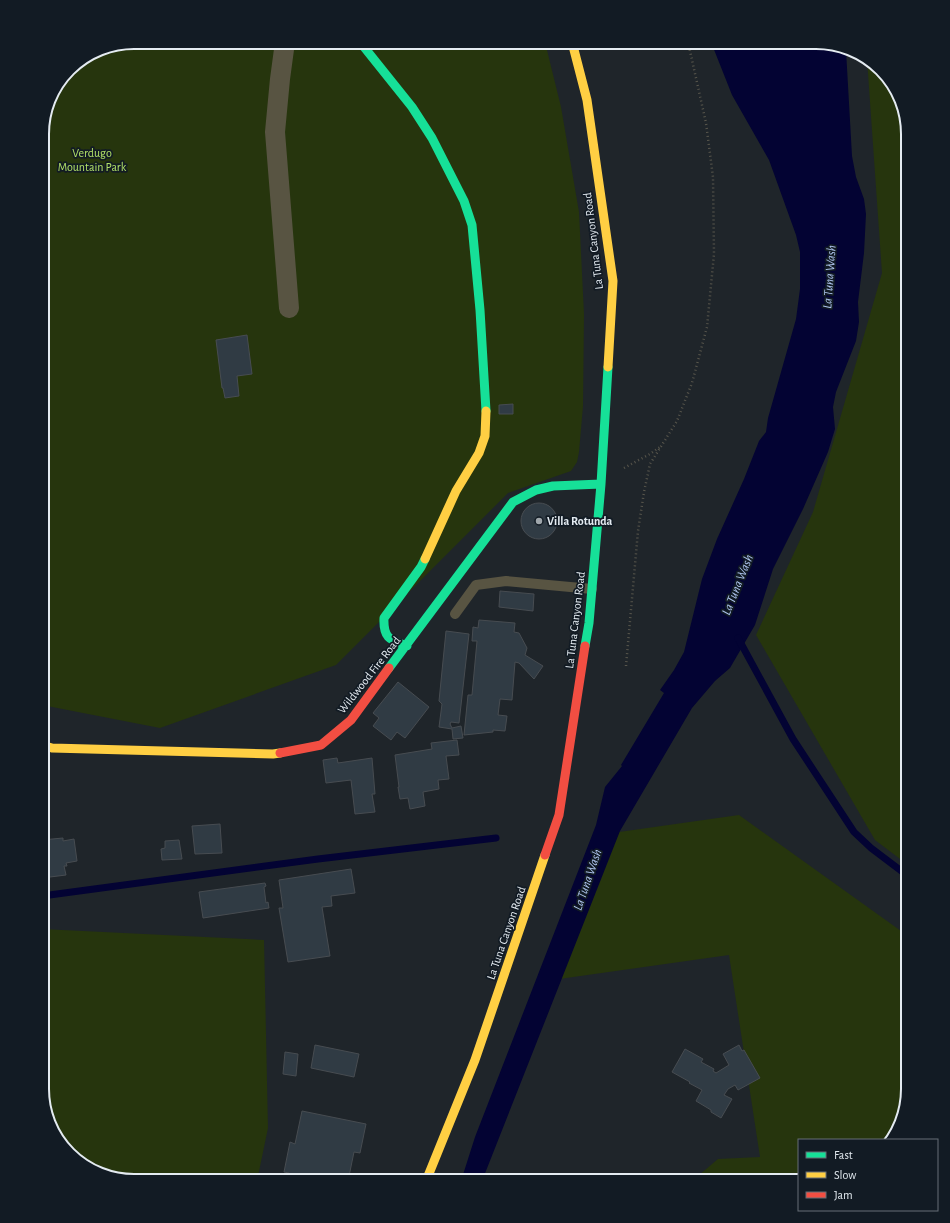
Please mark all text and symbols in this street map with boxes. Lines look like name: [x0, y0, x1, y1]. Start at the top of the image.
park label: Verdugo Mountain Park: [58, 147, 127, 173]
street label: La Tuna Canyon Road: [581, 192, 606, 290]
water label: La Tuna Wash: [821, 245, 839, 309]
place label: Villa Rotunda: [547, 515, 613, 527]
marker: Villa Rotunda: [534, 516, 544, 526]
water label: La Tuna Wash: [720, 553, 756, 617]
street label: La Tuna Canyon Road: [563, 571, 588, 669]
street label: Wildwood Fire Road: [335, 634, 403, 716]
water label: La Tuna Wash: [571, 848, 605, 912]
street label: La Tuna Canyon Road: [484, 885, 529, 981]
legend: [798, 1139, 938, 1211]
text: Fast: [834, 1149, 853, 1161]
text: Slow: [834, 1169, 856, 1181]
text: Jam: [834, 1189, 853, 1201]

